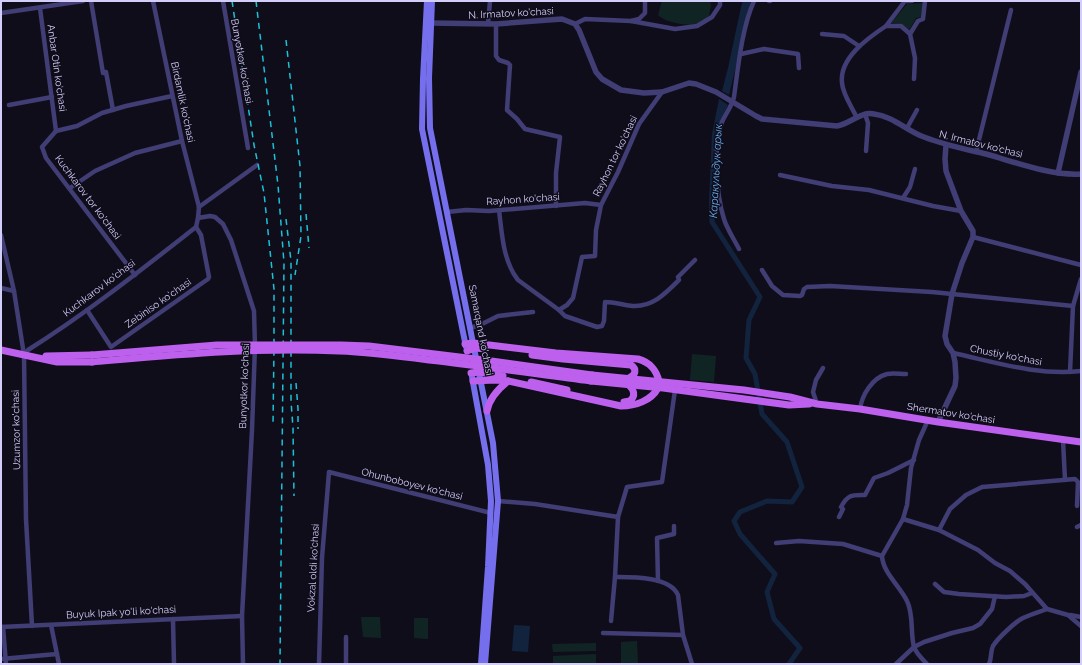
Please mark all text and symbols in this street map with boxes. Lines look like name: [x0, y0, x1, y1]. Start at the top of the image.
street label: N. Irmatov ko'chasi: [468, 5, 554, 21]
street label: Bunyotkor ko'chasi: [229, 18, 255, 104]
street label: Anbar Otin ko'chasi: [45, 24, 69, 112]
street label: Birdamlik ko'chasi: [169, 61, 197, 143]
street label: Rayhon tor ko'chasi: [591, 114, 639, 198]
water label: Каракульдук арык: [707, 123, 725, 218]
street label: N. Irmatov ko'chasi: [938, 128, 1024, 160]
street label: Kuchkarov tor ko'chasi: [53, 153, 123, 241]
street label: Rayhon ko'chasi: [486, 191, 560, 207]
street label: Kuchkarov ko'chasi: [61, 257, 137, 319]
street label: Zebiniso ko'chasi: [123, 276, 193, 330]
street label: Samarqand ko'chasi: [467, 284, 495, 376]
street label: Bunyotkor ko'chasi: [237, 343, 251, 429]
street label: Chustiy ko'chasi: [969, 343, 1043, 367]
street label: Uzumzor ko'chasi: [10, 390, 22, 470]
street label: Shermatov ko'chasi: [906, 401, 996, 425]
street label: Ohunboboyev ko'chasi: [360, 466, 464, 502]
street label: Vokzal oldi ko'chasi: [305, 523, 321, 613]
street label: Buyuk Ipak yo'li ko'chasi: [66, 604, 176, 620]

